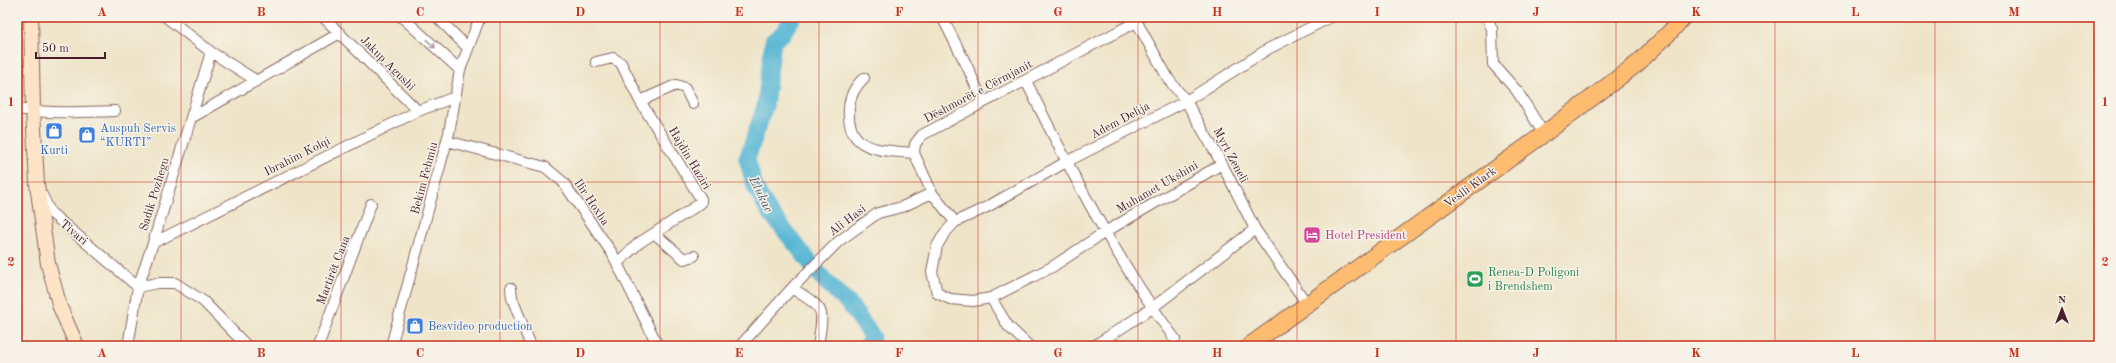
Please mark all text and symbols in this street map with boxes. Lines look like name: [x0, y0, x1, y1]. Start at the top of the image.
text: A: [97, 6, 107, 19]
text: B: [256, 6, 266, 19]
text: C: [416, 6, 424, 19]
text: D: [575, 6, 585, 19]
text: E: [735, 6, 744, 19]
text: F: [895, 6, 904, 19]
text: G: [1053, 6, 1063, 19]
text: H: [1212, 6, 1223, 19]
text: I: [1374, 6, 1380, 19]
text: J: [1532, 6, 1540, 19]
text: K: [1691, 6, 1701, 19]
text: L: [1851, 6, 1860, 19]
text: M: [2008, 6, 2020, 19]
scale bar: [36, 34, 105, 60]
street label: Jakup Agushi: [358, 34, 417, 93]
one-way arrow: [426, 39, 436, 48]
text: 50 m: [42, 42, 69, 55]
street label: Dëshmorët e Cërmjanit: [922, 58, 1035, 126]
text: 1: [7, 96, 15, 109]
text: 1: [2101, 96, 2109, 109]
street label: Adem Delija: [1089, 100, 1152, 141]
shop icon: Kurti: [44, 121, 64, 141]
place label: Auspuh Servis “KURTI”: [100, 123, 176, 149]
shop icon: Auspuh Servis “KURTI”: [77, 125, 97, 145]
street label: Hajdin Haziri: [666, 125, 712, 192]
street label: Myrt Zeneli: [1211, 126, 1250, 185]
street label: Ibrahim Kolqi: [263, 135, 332, 179]
street label: Bekim Fehmiu: [410, 140, 441, 216]
place label: Kurti: [40, 145, 68, 157]
street label: Sadik Pozhegu: [138, 156, 172, 232]
street label: Muhamet Ukshini: [1115, 160, 1200, 216]
street label: Veslli Klark: [1442, 165, 1499, 211]
water label: Llukac: [746, 173, 775, 215]
street label: Ilir Hoxha: [571, 177, 611, 228]
street label: Ali Hasi: [827, 203, 868, 238]
street label: Tivari: [57, 218, 89, 248]
hotel icon: Hotel President: [1302, 225, 1322, 245]
place label: Hotel President: [1325, 230, 1406, 242]
street label: Martirët Cana: [315, 234, 353, 306]
text: 2: [7, 256, 15, 269]
text: 2: [2101, 256, 2109, 269]
place label: Renea-D Poligoni i Brendshem: [1488, 267, 1579, 293]
sports icon: Renea-D Poligoni i Brendshem: [1465, 269, 1485, 289]
north arrow: [2042, 289, 2082, 329]
text: N: [2058, 295, 2067, 306]
shop icon: Besvideo production: [405, 316, 425, 336]
place label: Besvideo production: [428, 321, 533, 333]
text: A: [97, 347, 107, 360]
text: B: [256, 347, 266, 360]
text: C: [416, 347, 424, 360]
text: D: [575, 347, 585, 360]
text: E: [735, 347, 744, 360]
text: F: [895, 347, 904, 360]
text: G: [1053, 347, 1063, 360]
text: H: [1212, 347, 1223, 360]
text: I: [1374, 347, 1380, 360]
text: J: [1532, 347, 1540, 360]
text: K: [1691, 347, 1701, 360]
text: L: [1851, 347, 1860, 360]
text: M: [2008, 347, 2020, 360]

